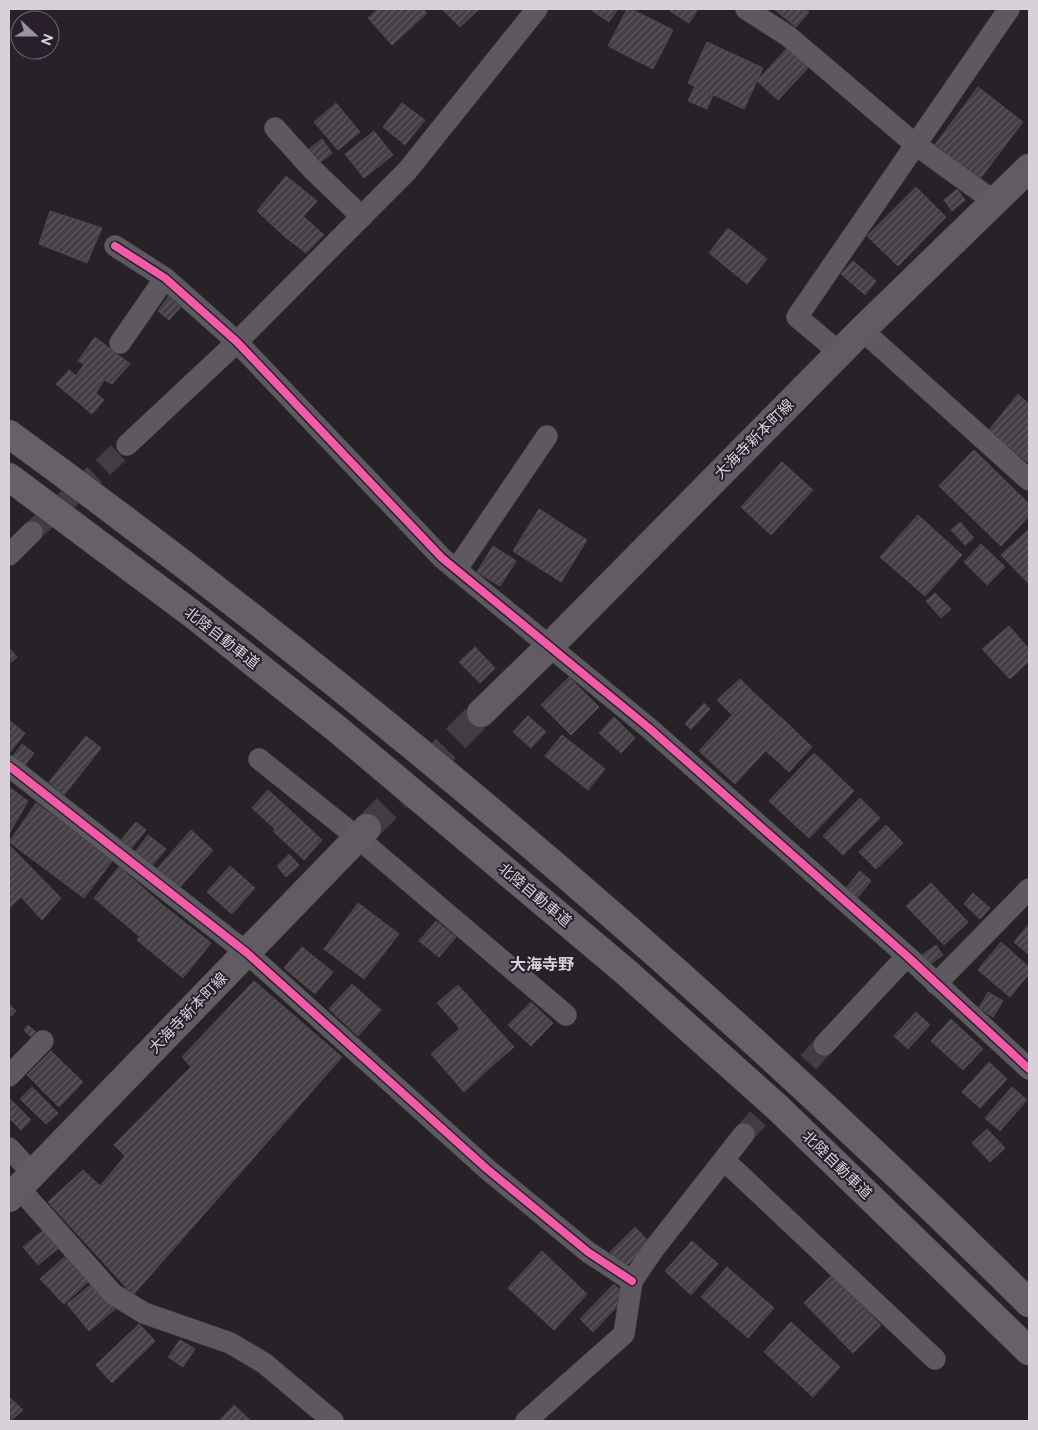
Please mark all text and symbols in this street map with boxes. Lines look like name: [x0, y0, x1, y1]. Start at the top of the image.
north arrow: [10, 10, 60, 60]
text: N: [37, 31, 57, 48]
street label: 大海寺新本町線: [711, 396, 797, 482]
street label: 北陸自動車道: [181, 603, 263, 673]
street label: 北陸自動車道: [495, 859, 575, 931]
district label: 大海寺野: [510, 955, 574, 974]
street label: 大海寺新本町線: [145, 969, 231, 1057]
street label: 北陸自動車道: [798, 1127, 876, 1203]

